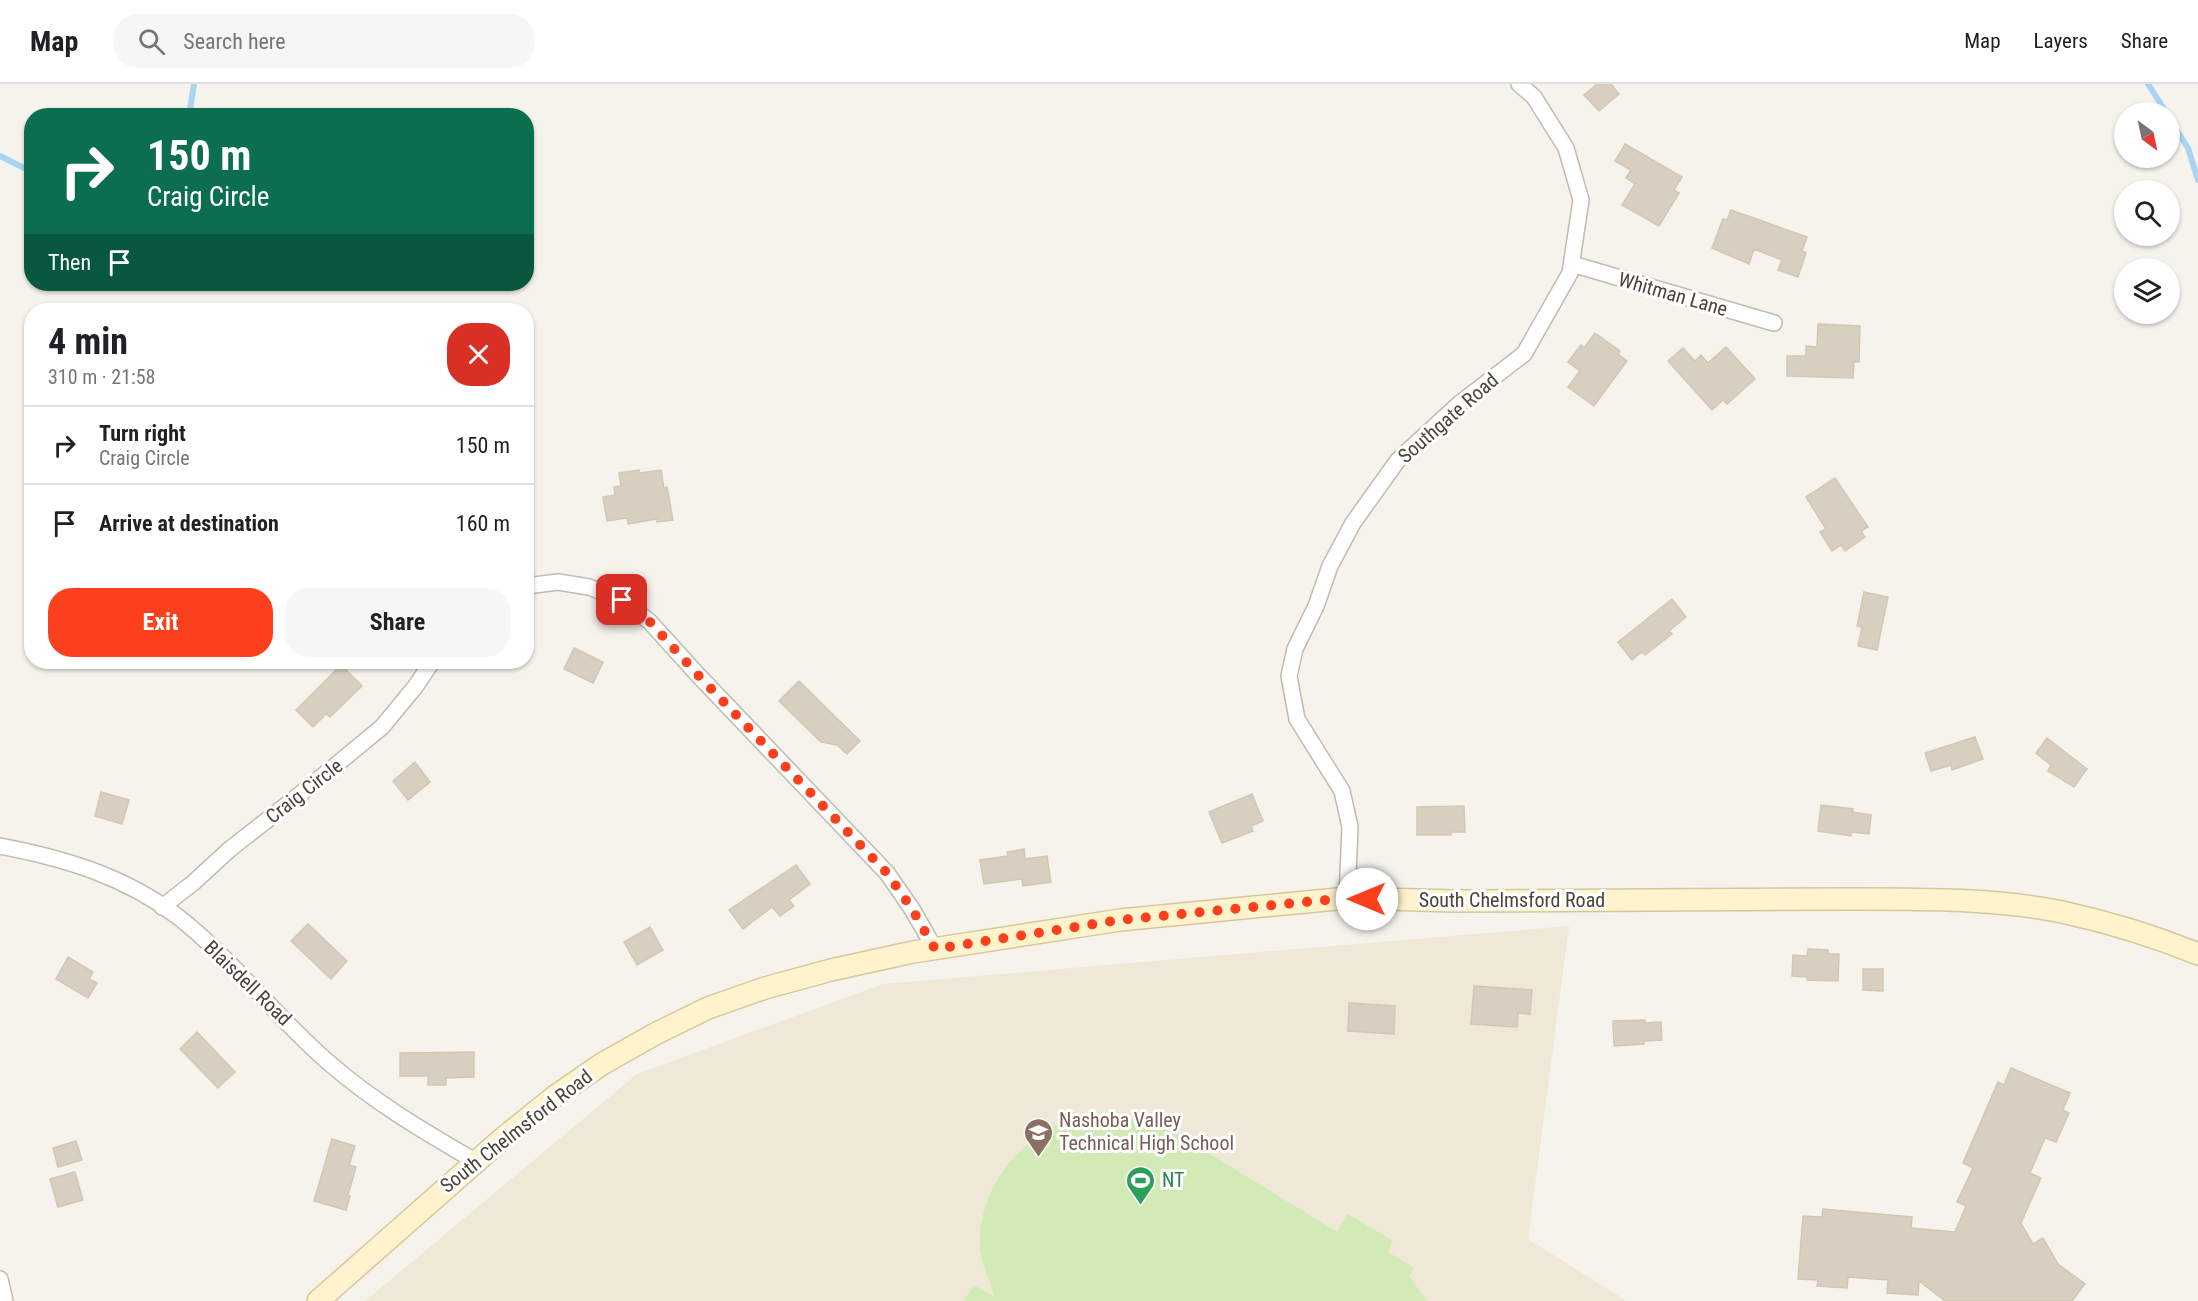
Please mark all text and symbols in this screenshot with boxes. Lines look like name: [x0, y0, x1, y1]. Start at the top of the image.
search box: [114, 14, 534, 68]
text: Map: [30, 25, 78, 58]
icon: search: [135, 25, 168, 58]
text: Search here: [183, 29, 286, 54]
text: Map: [1964, 29, 2001, 53]
text: Layers: [2034, 29, 2088, 53]
text: Share: [2121, 29, 2168, 53]
north arrow: [2114, 102, 2180, 168]
map controls: [2114, 102, 2180, 324]
text: 150 m: [147, 131, 252, 180]
icon: right: [48, 132, 126, 210]
button: search: [2114, 180, 2180, 246]
text: Craig Circle: [147, 181, 269, 213]
icon: arrive: [103, 246, 136, 279]
text: Then: [48, 250, 91, 275]
button: layers: [2114, 258, 2180, 324]
street label: Whitman Lane: [1616, 267, 1730, 321]
text: 4 min: [48, 321, 128, 363]
button: close: [447, 323, 510, 386]
text: 310 m · 21:58: [48, 365, 155, 389]
street label: Southgate Road: [1393, 368, 1503, 468]
text: Turn right: [99, 421, 186, 446]
icon: right: [48, 429, 81, 462]
text: 150 m: [456, 433, 510, 458]
text: Craig Circle: [99, 446, 190, 470]
icon: arrive: [48, 507, 81, 540]
text: Arrive at destination: [99, 511, 279, 536]
text: 160 m: [456, 511, 510, 536]
pin: [596, 574, 647, 625]
icon: arrive: [605, 583, 638, 616]
button: Exit: [48, 588, 273, 657]
button: Share: [285, 588, 510, 657]
street label: Craig Circle: [261, 754, 347, 828]
position arrow: [1335, 867, 1399, 931]
street label: South Chelmsford Road: [1419, 888, 1605, 912]
street label: Blaisdell Road: [199, 935, 297, 1031]
street label: South Chelmsford Road: [435, 1064, 597, 1198]
place label: Nashoba Valley Technical High School: [1059, 1108, 1234, 1155]
school or university icon: Nashoba Valley Technical High School: [1022, 1116, 1054, 1158]
sports icon: NT: [1125, 1164, 1157, 1206]
place label: NT: [1162, 1168, 1185, 1192]

